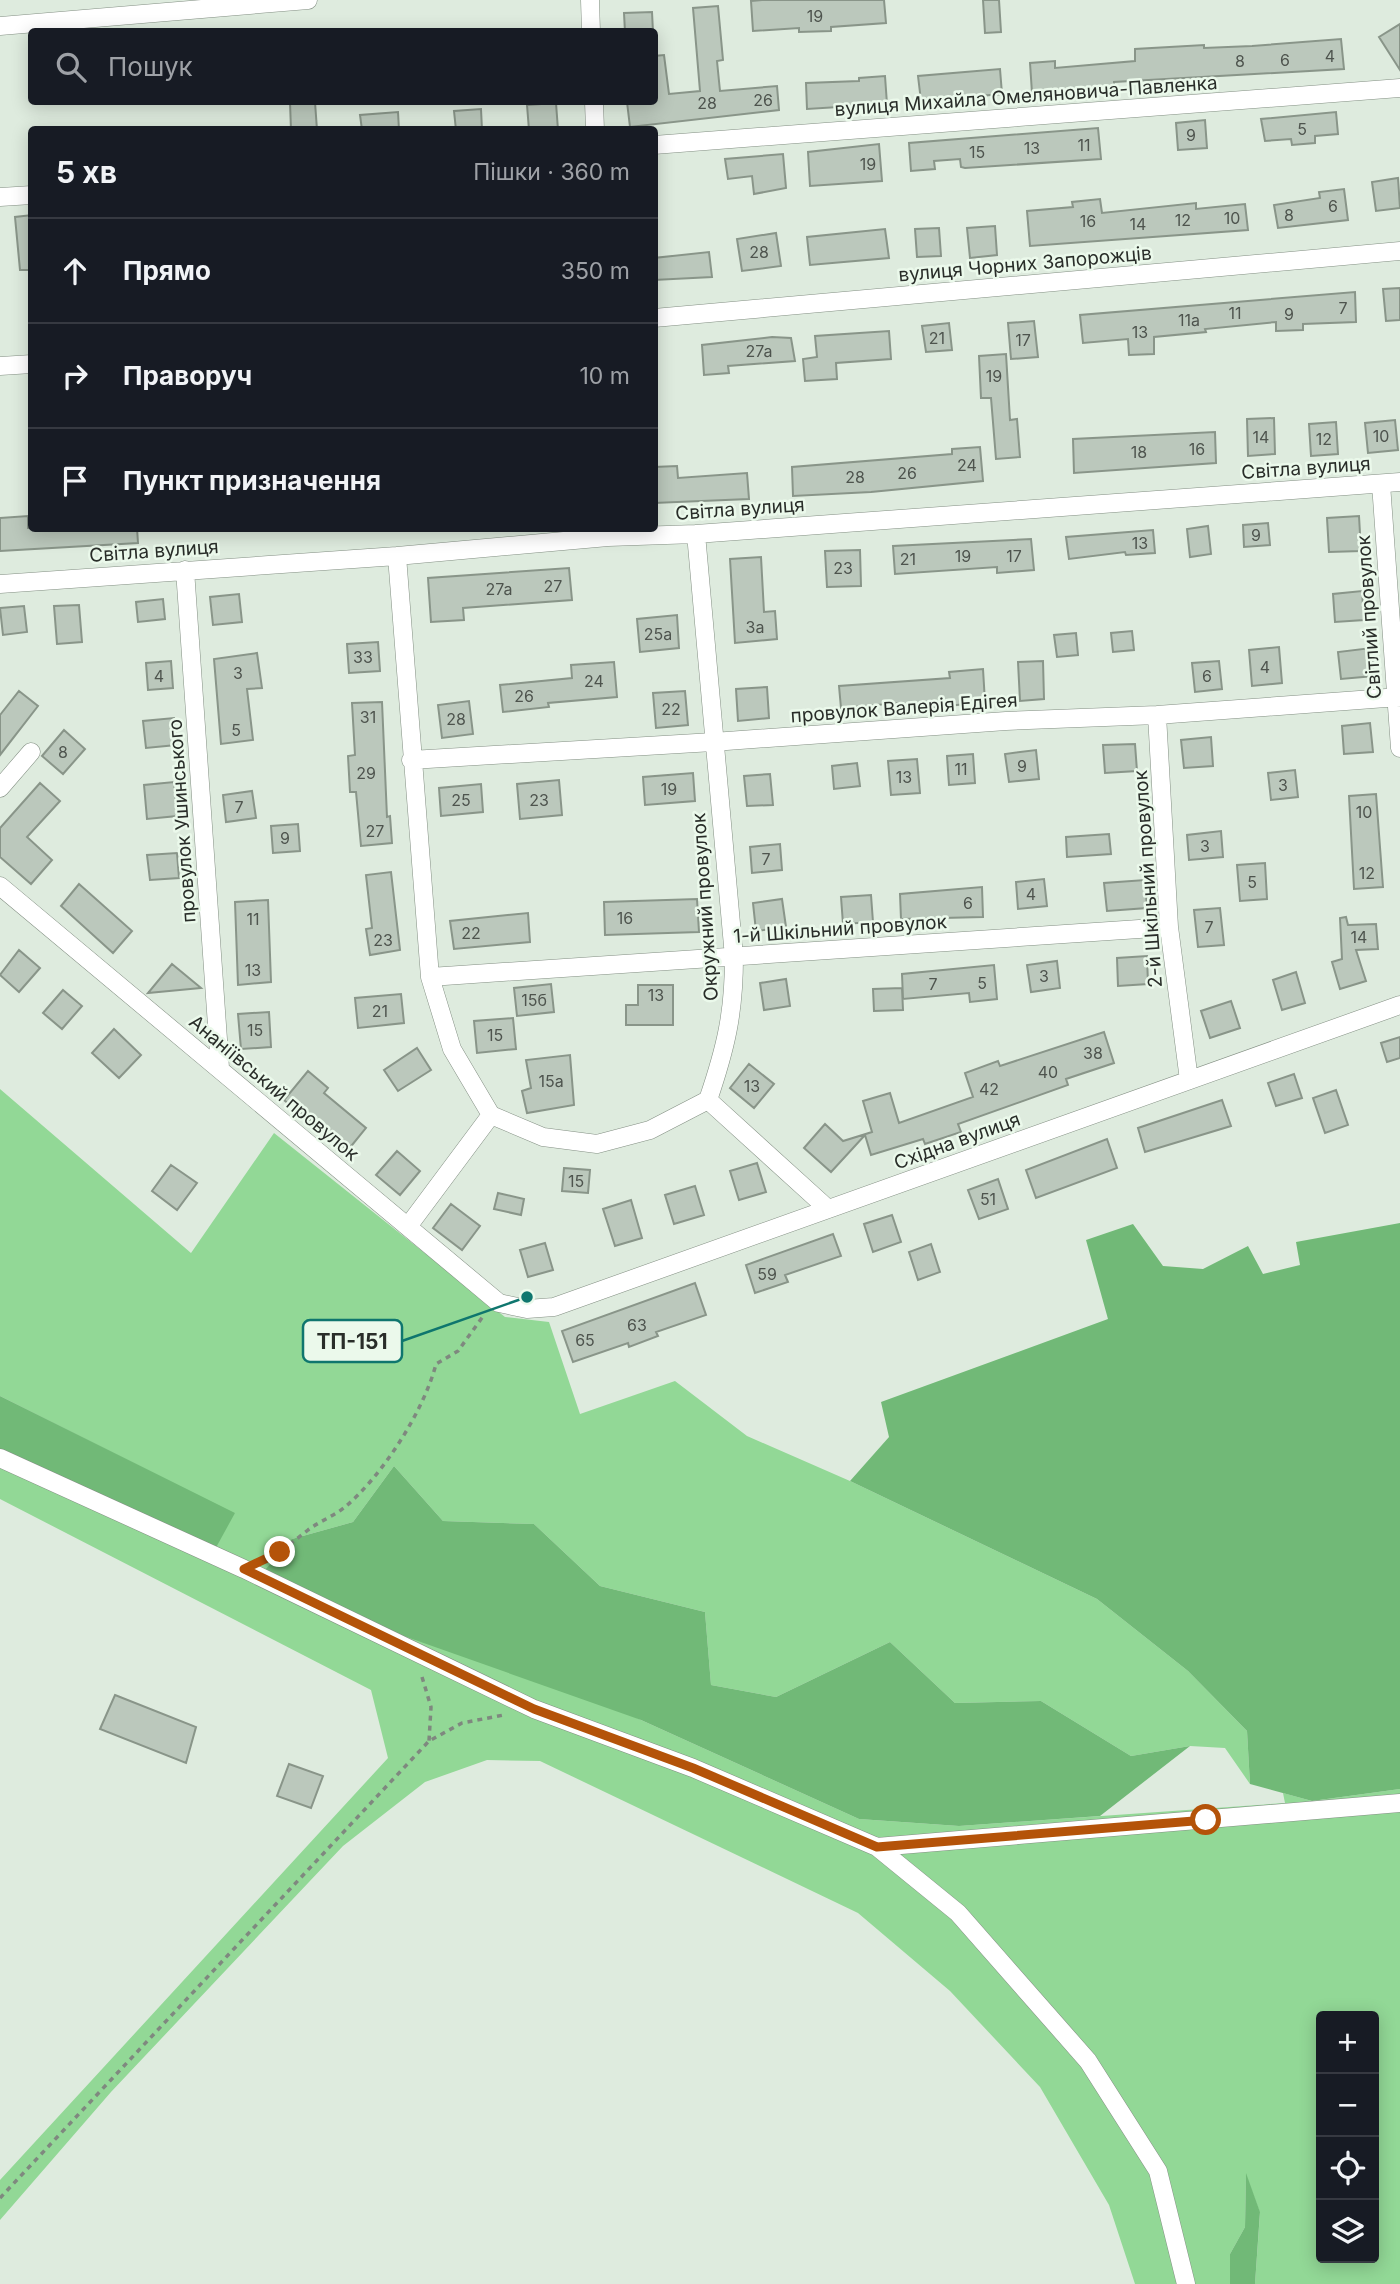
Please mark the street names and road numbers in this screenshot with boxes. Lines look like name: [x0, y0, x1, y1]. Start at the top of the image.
street label: вулиця Михайла Омеляновича-Павленка: [834, 71, 1218, 121]
street label: вулиця Чорних Запорожців: [897, 241, 1153, 287]
street label: Світла вулиця: [1241, 452, 1371, 484]
street label: Світла вулиця: [675, 493, 805, 525]
street label: Світлий провулок: [1352, 534, 1386, 700]
street label: Світла вулиця: [89, 535, 219, 567]
street label: провулок Валерія Едігея: [790, 689, 1018, 727]
street label: провулок Ушинського: [163, 718, 201, 924]
street label: 2-й Шкільний провулок: [1129, 769, 1167, 989]
street label: Окружний провулок: [687, 811, 723, 1002]
street label: 1-й Шкільний провулок: [732, 910, 948, 948]
street label: Ананіївський провулок: [184, 1010, 364, 1166]
street label: Східна вулиця: [891, 1108, 1023, 1174]

